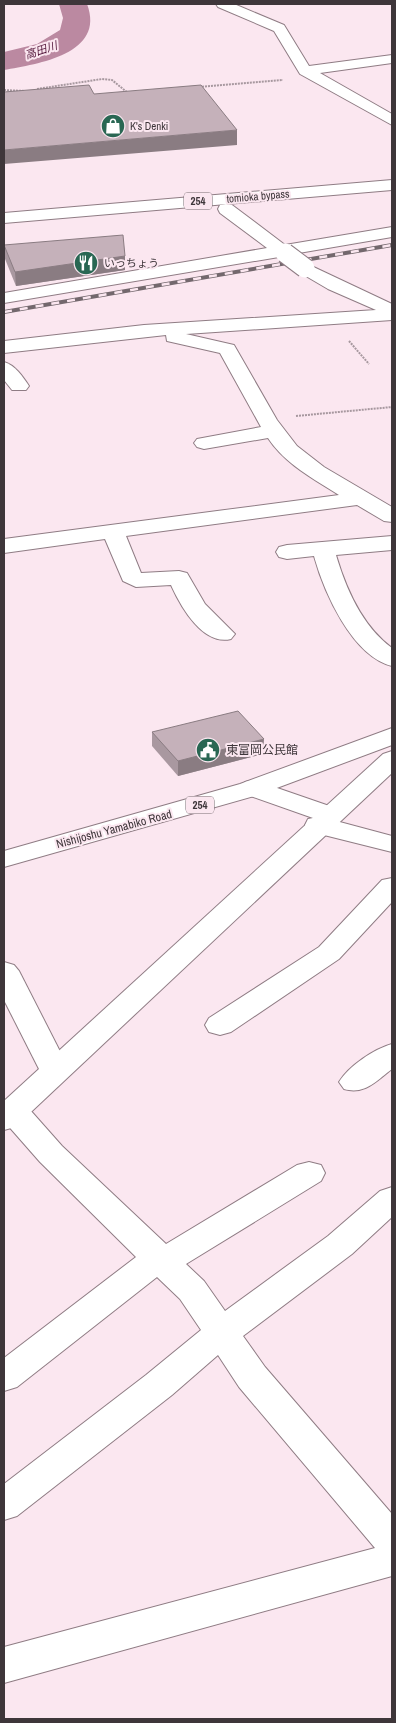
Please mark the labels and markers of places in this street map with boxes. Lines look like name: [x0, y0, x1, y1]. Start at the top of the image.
shop icon: K's Denki: [100, 113, 126, 139]
place label: K's Denki: [130, 119, 168, 133]
restaurant icon: いっちょう: [73, 250, 99, 276]
place label: いっちょう: [104, 256, 159, 270]
public building icon: 東富岡公民館: [195, 737, 221, 763]
place label: 東富岡公民館: [226, 742, 298, 758]

